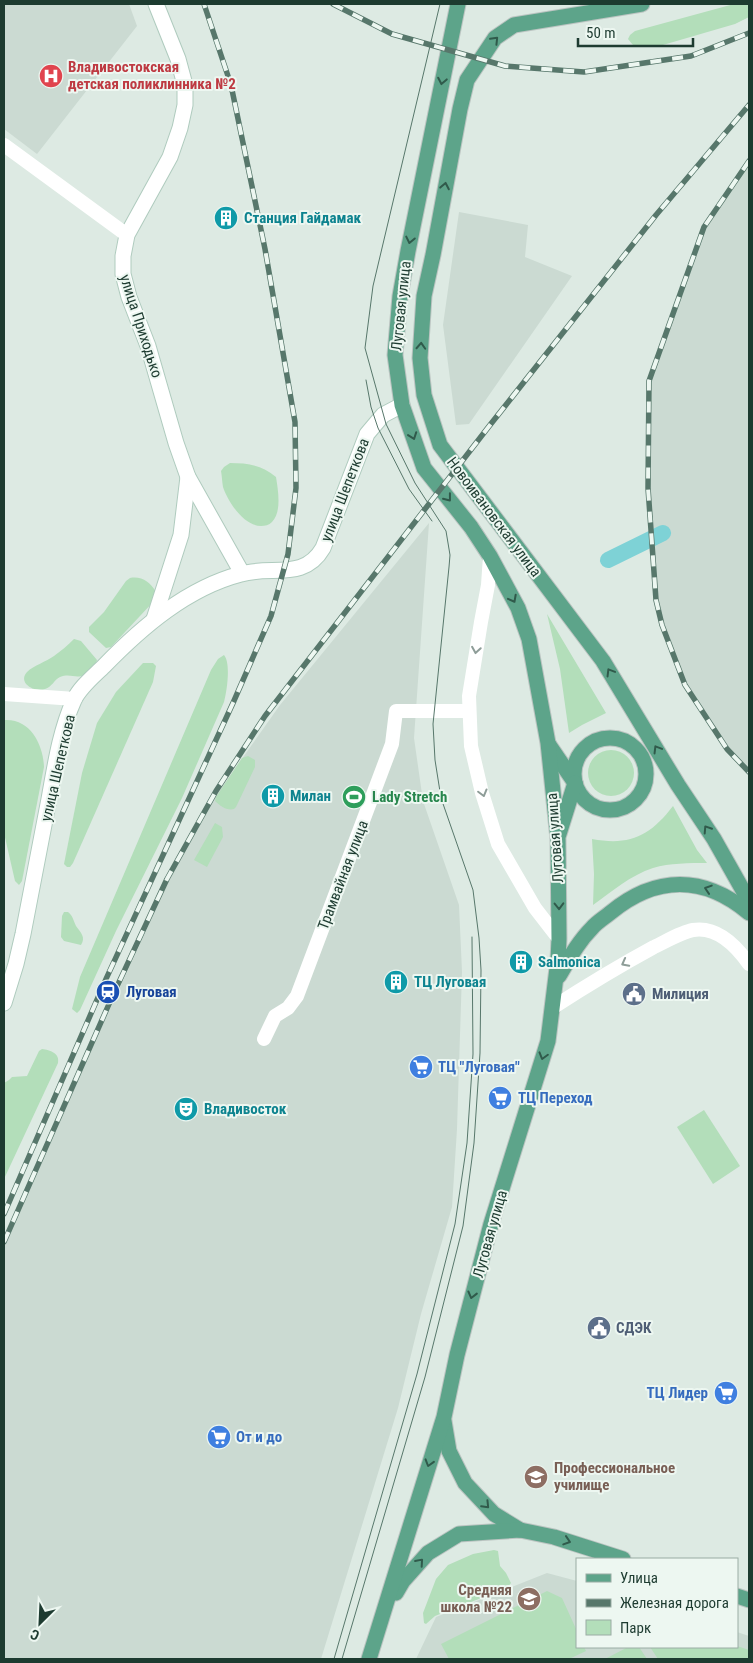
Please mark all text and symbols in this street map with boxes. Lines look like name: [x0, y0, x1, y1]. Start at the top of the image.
scale bar: [578, 15, 693, 47]
text: 50 m: [586, 24, 616, 42]
one-way arrow: [489, 37, 498, 46]
place label: Владивостокская детская поликлинника №2: [68, 58, 236, 93]
hospital icon: Владивостокская детская поликлинника №2: [38, 63, 64, 89]
one-way arrow: [437, 77, 448, 86]
one-way arrow: [439, 181, 450, 190]
building icon: Станция Гайдамак: [213, 205, 239, 231]
place label: Станция Гайдамак: [244, 209, 362, 227]
one-way arrow: [405, 236, 416, 245]
street label: Луговая улица: [387, 260, 415, 352]
street label: улица Приходько: [116, 272, 166, 380]
one-way arrow: [416, 342, 427, 350]
one-way arrow: [407, 432, 417, 440]
street label: улица Шепеткова: [317, 436, 373, 544]
street label: Новоивановская улица: [443, 454, 545, 580]
one-way arrow: [442, 492, 450, 501]
one-way arrow: [507, 593, 517, 602]
one-way arrow: [471, 647, 482, 655]
one-way arrow: [606, 668, 616, 677]
street label: улица Шепеткова: [37, 713, 79, 823]
one-way arrow: [653, 745, 663, 754]
building icon: Милан: [260, 783, 286, 809]
sports icon: Lady Stretch: [341, 784, 367, 810]
place label: Милан: [290, 787, 331, 805]
place label: Lady Stretch: [372, 788, 447, 806]
one-way arrow: [477, 788, 487, 797]
street label: Луговая улица: [543, 792, 567, 884]
street label: Трамвайная улица: [314, 818, 372, 932]
one-way arrow: [704, 825, 713, 835]
one-way arrow: [704, 884, 712, 894]
one-way arrow: [553, 902, 564, 910]
building icon: Salmonica: [508, 949, 534, 975]
place label: Salmonica: [538, 953, 601, 971]
one-way arrow: [621, 957, 630, 967]
building icon: ТЦ Луговая: [383, 969, 409, 995]
place label: ТЦ Луговая: [414, 973, 486, 991]
station icon: Луговая: [95, 979, 121, 1005]
public building icon: Милиция: [621, 981, 647, 1007]
place label: Луговая: [126, 983, 177, 1001]
place label: Милиция: [652, 985, 709, 1003]
one-way arrow: [539, 1051, 549, 1059]
supermarket icon: ТЦ "Луговая": [408, 1054, 434, 1080]
place label: ТЦ "Луговая": [438, 1058, 520, 1076]
supermarket icon: ТЦ Переход: [487, 1085, 513, 1111]
place label: ТЦ Переход: [518, 1089, 593, 1107]
theatre icon: Владивосток: [173, 1096, 199, 1122]
place label: Владивосток: [204, 1100, 287, 1118]
street label: Луговая улица: [469, 1188, 511, 1280]
one-way arrow: [467, 1291, 478, 1300]
public building icon: СДЭК: [586, 1315, 612, 1341]
place label: СДЭК: [616, 1319, 652, 1337]
supermarket icon: ТЦ Лидер: [713, 1380, 739, 1406]
place label: ТЦ Лидер: [647, 1384, 708, 1402]
supermarket icon: От и до: [206, 1424, 232, 1450]
place label: От и до: [236, 1428, 282, 1446]
one-way arrow: [425, 1459, 435, 1467]
place label: Профессиональное училище: [554, 1459, 675, 1494]
school or university icon: Профессиональное училище: [523, 1464, 549, 1490]
one-way arrow: [480, 1500, 489, 1509]
one-way arrow: [562, 1536, 571, 1546]
one-way arrow: [414, 1558, 423, 1567]
legend: [576, 1558, 738, 1648]
text: Улица: [620, 1569, 658, 1587]
place label: Средняя школа №22: [440, 1581, 512, 1616]
school or university icon: Средняя школа №22: [516, 1586, 542, 1612]
text: Железная дорога: [620, 1594, 729, 1612]
north arrow: [15, 1598, 65, 1648]
text: Парк: [620, 1619, 651, 1637]
text: С: [28, 1626, 42, 1644]

